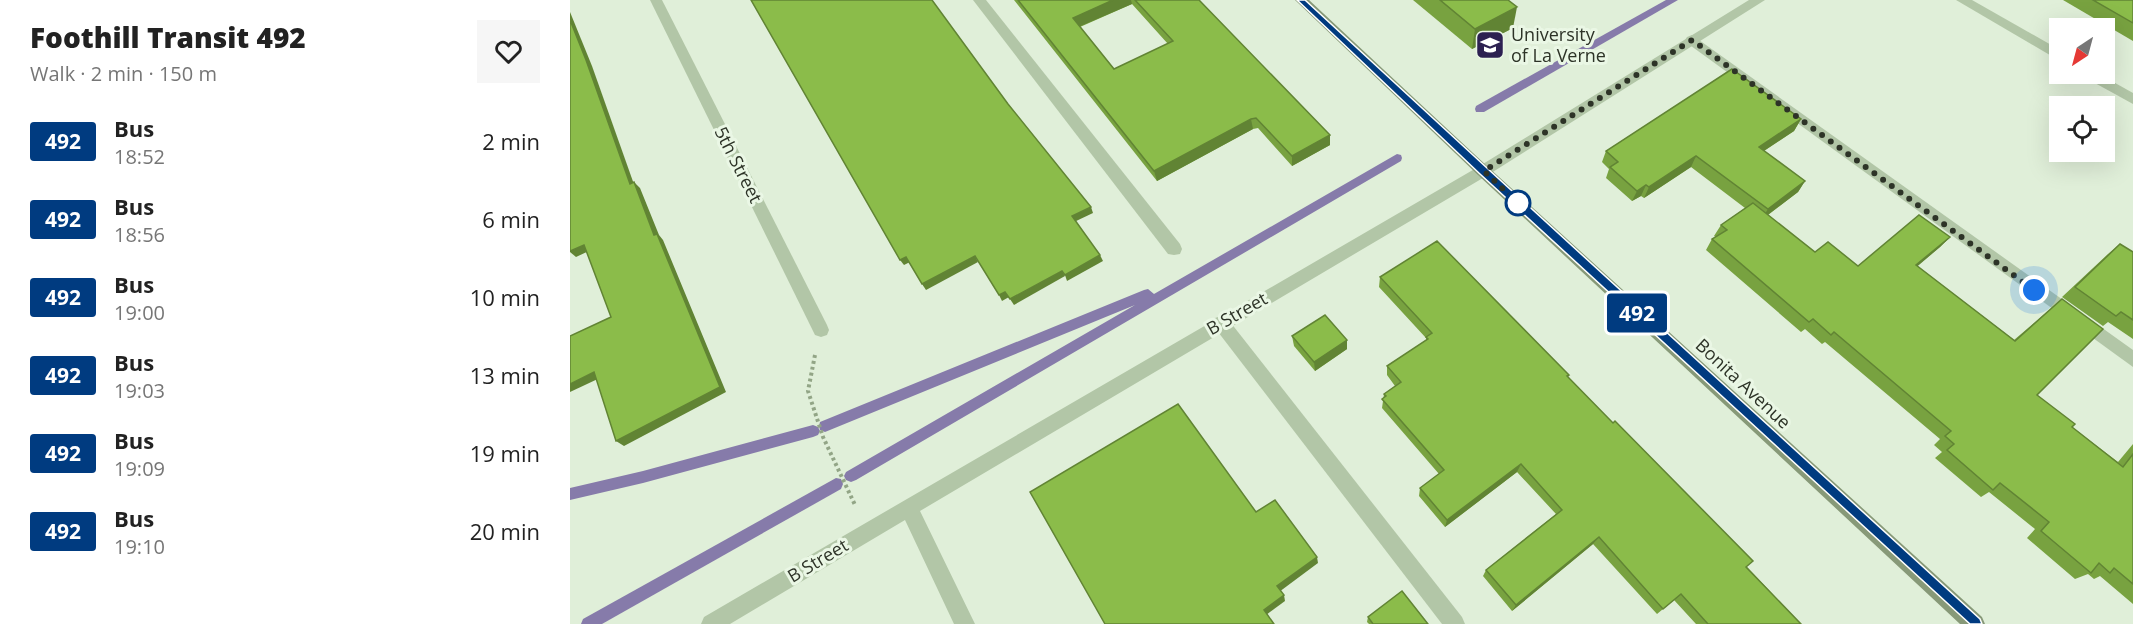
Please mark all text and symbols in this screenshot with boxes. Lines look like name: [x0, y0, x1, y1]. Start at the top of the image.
text: Foothill Transit 492: [30, 18, 306, 56]
north arrow: [2049, 18, 2115, 84]
map controls: [2049, 18, 2115, 162]
button: heart: [477, 20, 540, 83]
place label: University of La Verne: [1511, 22, 1606, 67]
school or university icon: University of La Verne: [1474, 29, 1506, 61]
text: Walk · 2 min · 150 m: [30, 60, 217, 87]
button: locate: [2049, 96, 2115, 162]
text: Bus: [114, 113, 154, 143]
street label: 5th Street: [709, 122, 768, 207]
text: 2 min: [482, 126, 540, 156]
text: 492: [45, 127, 81, 155]
text: 18:52: [114, 143, 165, 170]
unlabelled marker: [1505, 190, 1531, 216]
text: Bus: [114, 191, 154, 221]
text: 6 min: [482, 204, 540, 234]
text: 492: [45, 205, 81, 233]
text: 18:56: [114, 221, 165, 248]
text: Bus: [114, 269, 154, 299]
your location: [2019, 275, 2049, 305]
text: 10 min: [470, 282, 540, 312]
text: 492: [45, 283, 81, 311]
street label: B Street: [1202, 286, 1271, 340]
line badge: 492: [1602, 294, 1672, 332]
text: 19:00: [114, 299, 165, 326]
text: 492: [1619, 299, 1655, 327]
street label: Bonita Avenue: [1691, 333, 1796, 434]
text: Bus: [114, 347, 154, 377]
text: 13 min: [470, 360, 540, 390]
text: 492: [45, 361, 81, 389]
text: 19:03: [114, 377, 165, 404]
text: Bus: [114, 425, 154, 455]
text: 19 min: [470, 438, 540, 468]
text: 492: [45, 439, 81, 467]
text: 19:09: [114, 455, 165, 482]
text: Bus: [114, 503, 154, 533]
text: 20 min: [470, 516, 540, 546]
text: 492: [45, 517, 81, 545]
text: 19:10: [114, 533, 165, 560]
street label: B Street: [783, 533, 852, 588]

